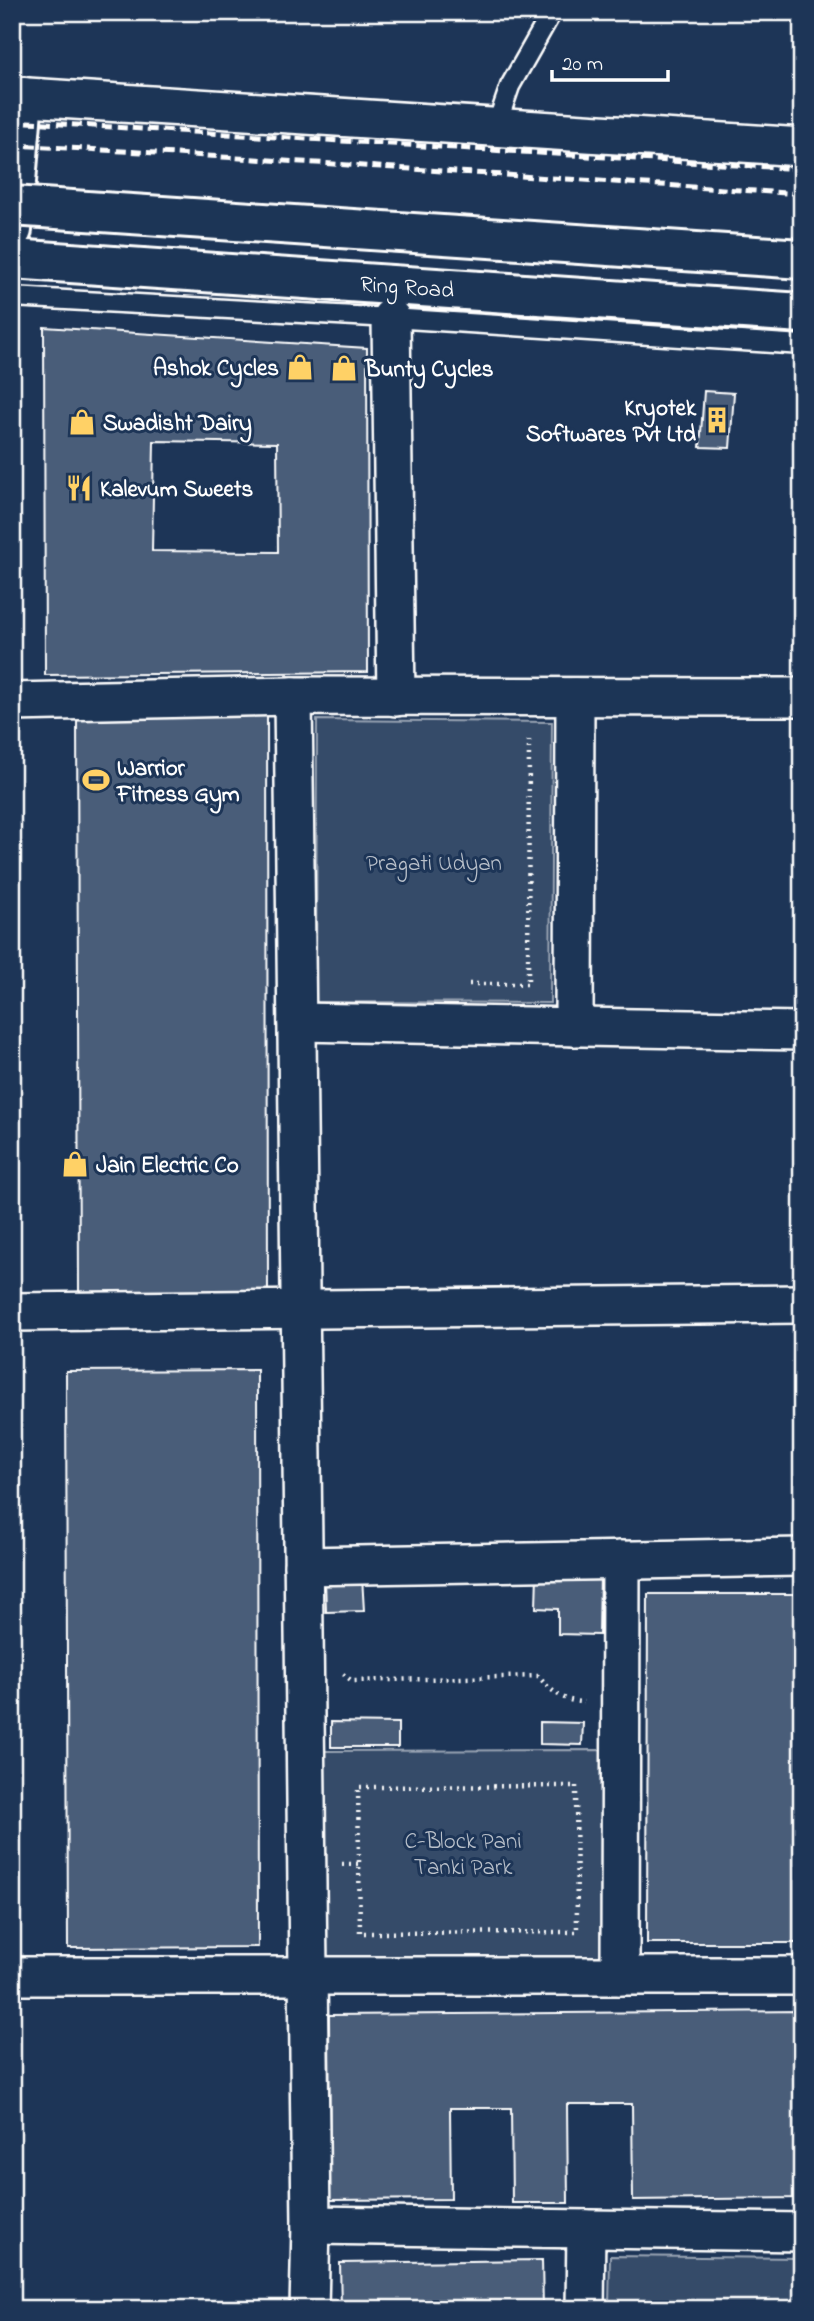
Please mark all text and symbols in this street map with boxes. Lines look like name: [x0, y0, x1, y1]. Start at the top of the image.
scale bar: [552, 38, 667, 82]
text: 20 m: [562, 50, 603, 80]
street label: Ring Road: [359, 269, 455, 308]
shop icon: Ashok Cycles: [285, 352, 315, 382]
place label: Ashok Cycles: [153, 353, 279, 388]
shop icon: Bunty Cycles: [329, 353, 359, 383]
place label: Bunty Cycles: [364, 354, 494, 389]
place label: Kryotek Softwares Pvt Ltd: [526, 393, 697, 452]
building icon: Kryotek Softwares Pvt Ltd: [702, 405, 732, 435]
shop icon: Swadisht Dairy: [67, 407, 97, 437]
place label: Swadisht Dairy: [103, 408, 252, 443]
restaurant icon: Kalevum Sweets: [64, 473, 94, 503]
place label: Kalevum Sweets: [100, 474, 253, 507]
place label: Warrior Fitness Gym: [116, 753, 240, 814]
sports icon: Warrior Fitness Gym: [81, 765, 111, 795]
park label: Pragati Udyan: [366, 848, 502, 883]
shop icon: Jain Electric Co: [60, 1149, 90, 1179]
place label: Jain Electric Co: [96, 1150, 239, 1183]
park label: C-Block Pani Tanki Park: [404, 1826, 522, 1885]

